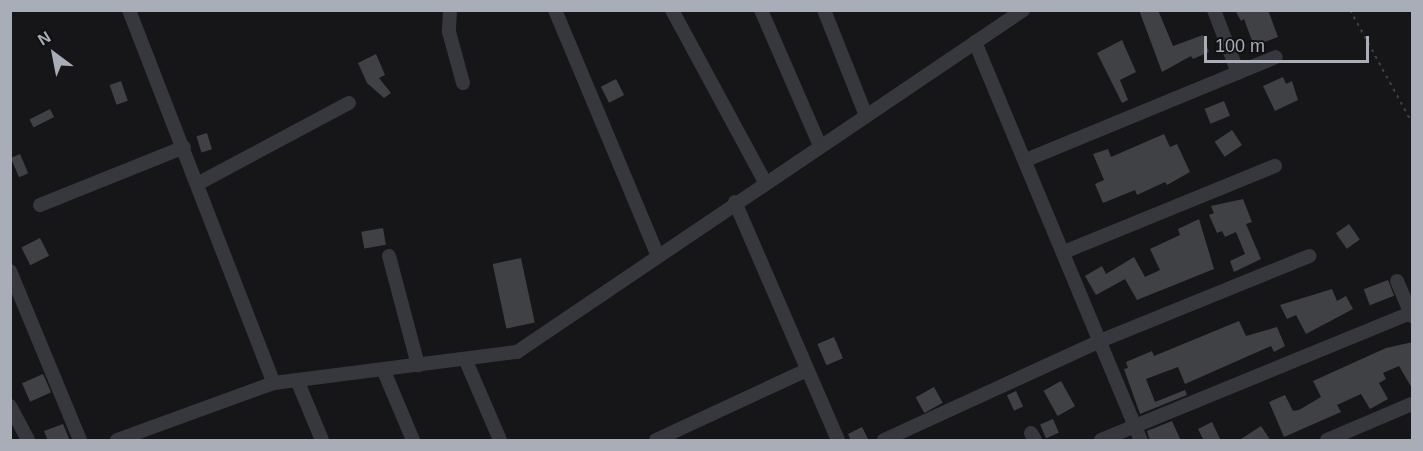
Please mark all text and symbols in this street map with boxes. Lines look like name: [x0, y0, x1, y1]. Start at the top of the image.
north arrow: [24, 24, 84, 84]
scale bar: [1207, 24, 1372, 62]
text: N: [35, 28, 54, 49]
text: 100 m: [1215, 36, 1265, 56]

